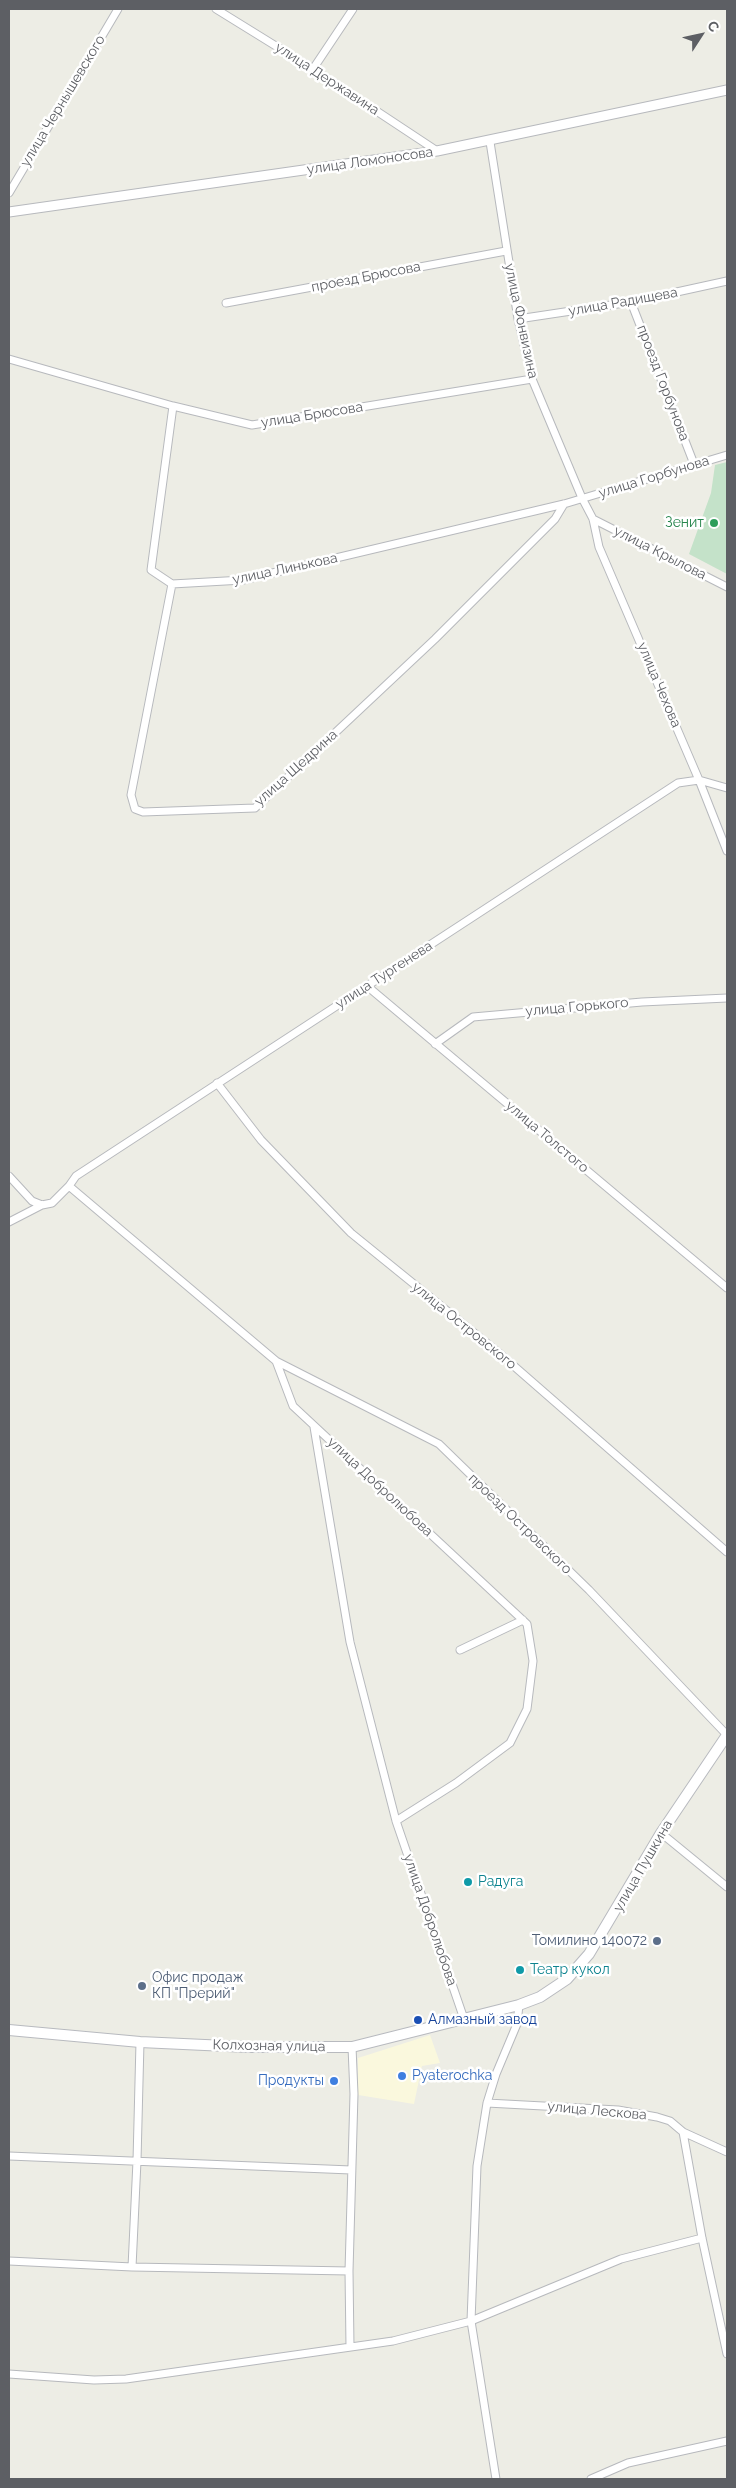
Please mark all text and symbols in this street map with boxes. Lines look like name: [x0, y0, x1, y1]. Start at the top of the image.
north arrow: [676, 10, 726, 60]
text: С: [704, 18, 723, 35]
street label: улица Чернышевского: [17, 32, 109, 170]
street label: улица Державина: [272, 39, 382, 119]
street label: улица Ломоносова: [306, 144, 434, 178]
street label: проезд Брюсова: [310, 258, 422, 296]
street label: улица Фонвизина: [501, 262, 541, 380]
street label: улица Радищева: [567, 284, 679, 320]
street label: проезд Горбунова: [633, 323, 693, 443]
street label: улица Брюсова: [260, 399, 364, 431]
street label: улица Горбунова: [597, 452, 711, 502]
place label: Зенит: [665, 515, 704, 531]
marker: Зенит: [708, 517, 720, 529]
street label: улица Крылова: [611, 522, 709, 584]
street label: улица Линькова: [231, 550, 339, 588]
street label: улица Чехова: [634, 640, 684, 730]
street label: улица Щедрина: [251, 726, 341, 810]
street label: улица Тургенева: [332, 937, 436, 1013]
street label: улица Горького: [525, 994, 629, 1020]
street label: улица Толстого: [502, 1097, 592, 1177]
street label: улица Островского: [408, 1279, 520, 1373]
street label: улица Добролюбова: [324, 1434, 436, 1540]
street label: проезд Островского: [465, 1470, 575, 1578]
street label: улица Пушкина: [610, 1817, 676, 1915]
street label: улица Добролюбова: [400, 1852, 460, 1988]
place label: Радуга: [478, 1874, 523, 1890]
marker: Радуга: [462, 1876, 474, 1888]
place label: Томилино 140072: [532, 1933, 647, 1949]
marker: Томилино 140072: [651, 1935, 663, 1947]
place label: Театр кукол: [530, 1962, 610, 1978]
marker: Театр кукол: [514, 1964, 526, 1976]
place label: Офис продаж КП "Прерий": [152, 1970, 244, 2002]
marker: Офис продаж КП "Прерий": [136, 1980, 148, 1992]
place label: Алмазный завод: [428, 2012, 537, 2028]
marker: Алмазный завод: [412, 2014, 424, 2026]
street label: Колхозная улица: [212, 2037, 326, 2055]
place label: Pyaterochka: [412, 2068, 492, 2084]
marker: Pyaterochka: [396, 2070, 408, 2082]
place label: Продукты: [258, 2073, 324, 2089]
marker: Продукты: [328, 2075, 340, 2087]
street label: улица Лескова: [547, 2098, 647, 2124]

